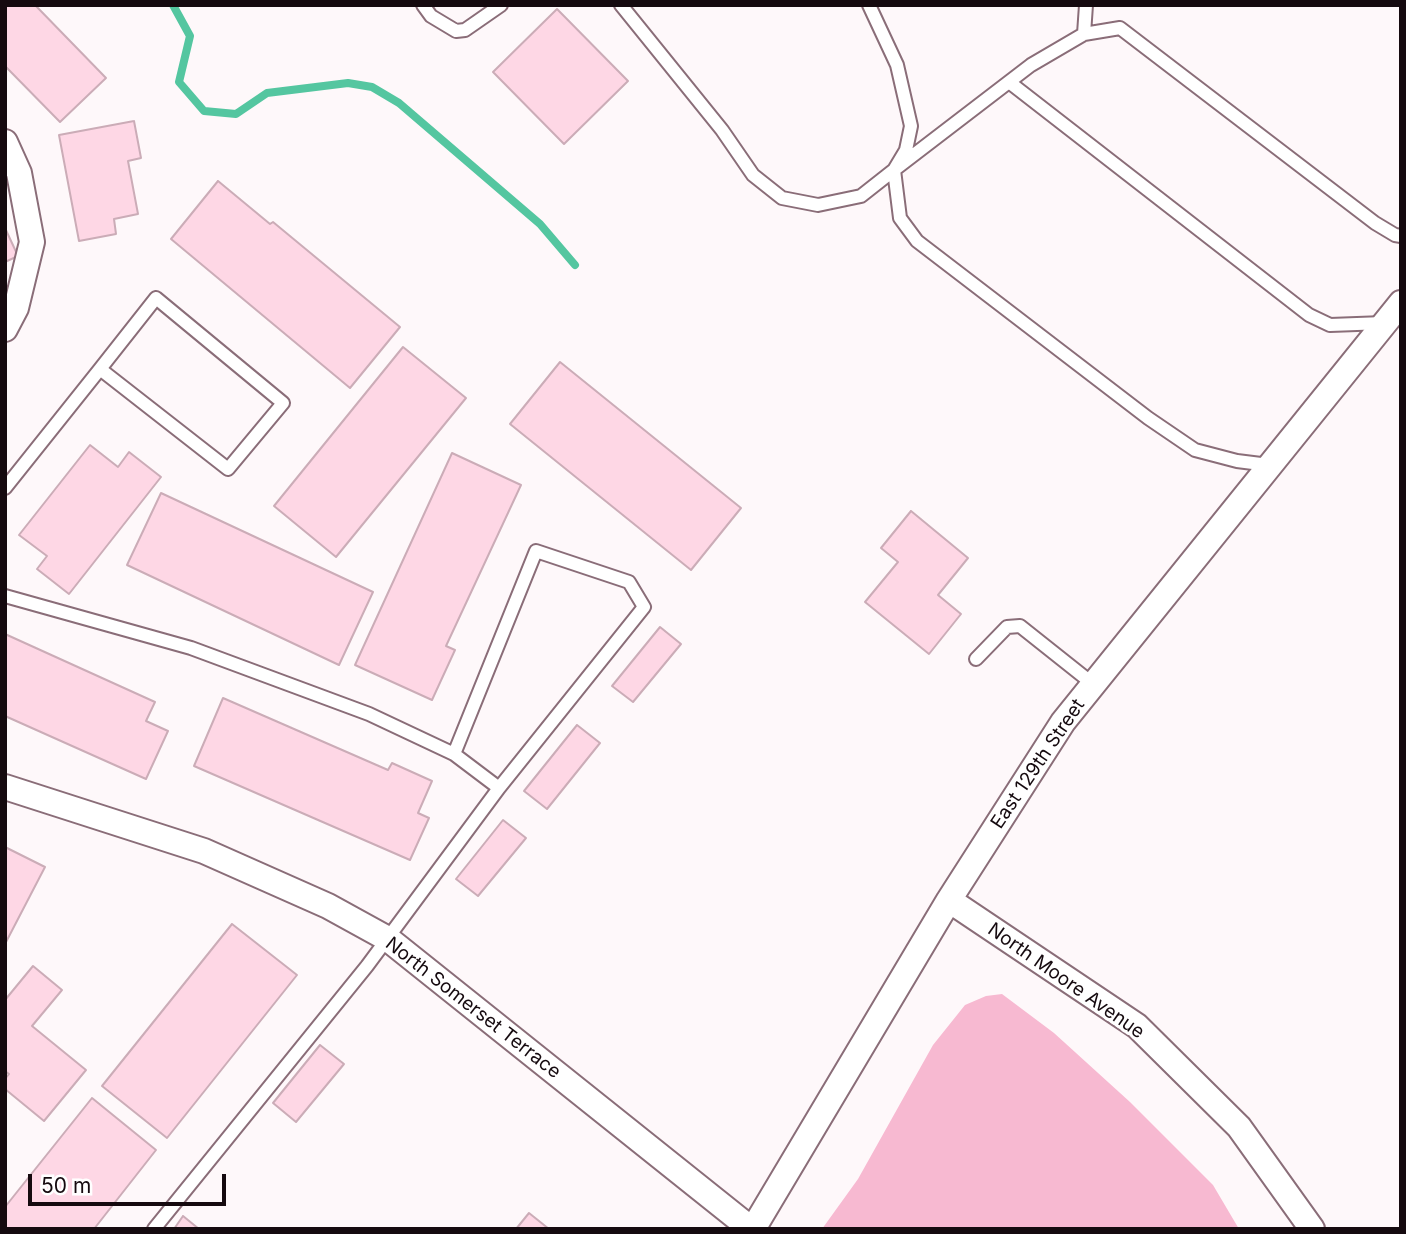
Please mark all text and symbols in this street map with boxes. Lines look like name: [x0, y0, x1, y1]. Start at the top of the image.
street label: East 129th Street: [986, 695, 1090, 833]
street label: North Moore Avenue: [983, 918, 1149, 1044]
street label: North Somerset Terrace: [381, 932, 565, 1084]
scale bar: [32, 1160, 229, 1204]
text: 50 m: [41, 1173, 91, 1198]

